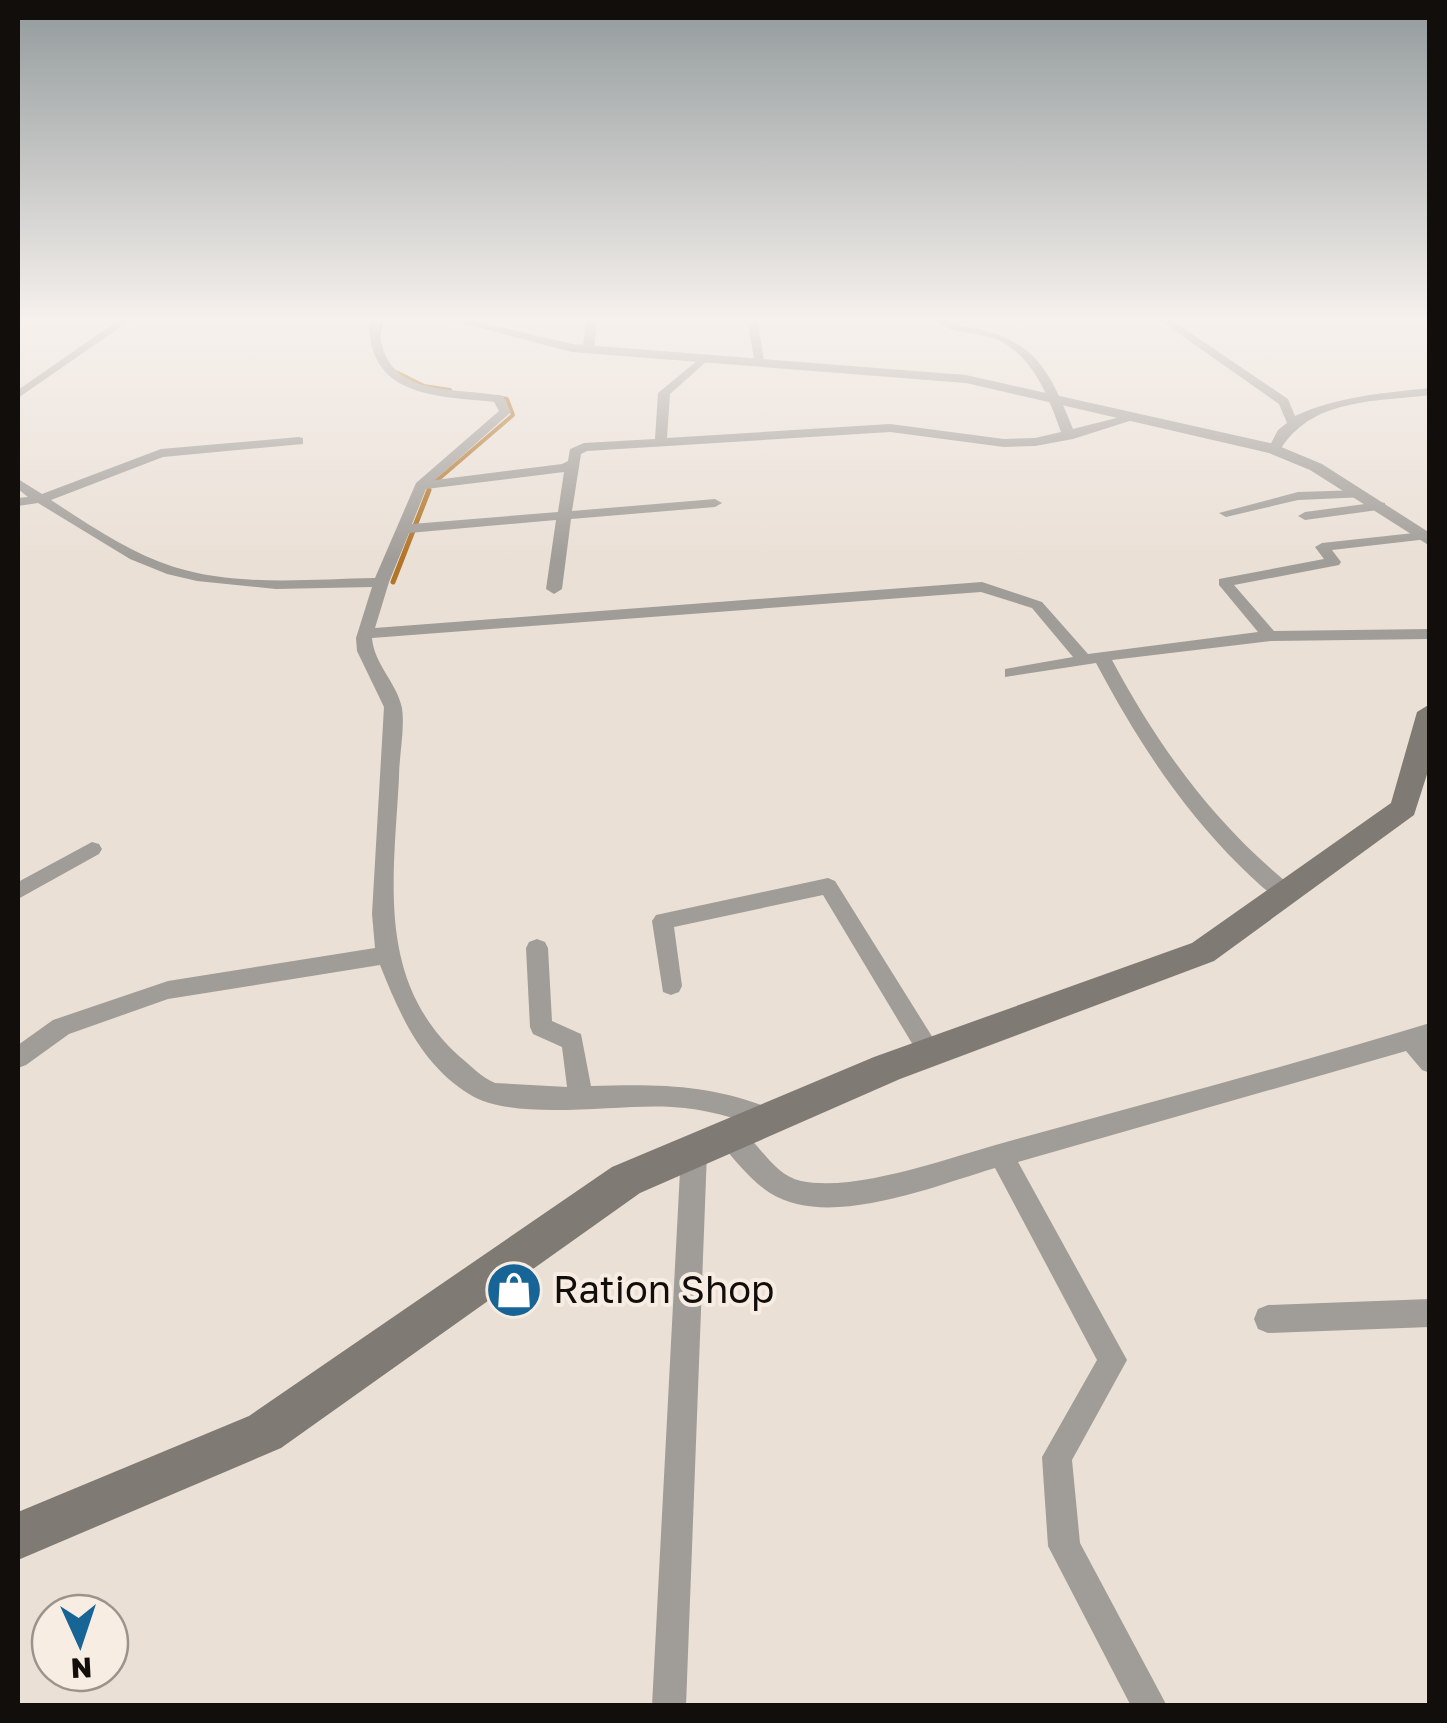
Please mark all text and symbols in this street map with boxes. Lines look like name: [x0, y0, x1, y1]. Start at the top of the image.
shop icon: Ration Shop: [484, 1260, 544, 1320]
place label: Ration Shop: [553, 1266, 774, 1311]
north arrow: [30, 1593, 130, 1693]
text: N: [70, 1651, 93, 1685]

